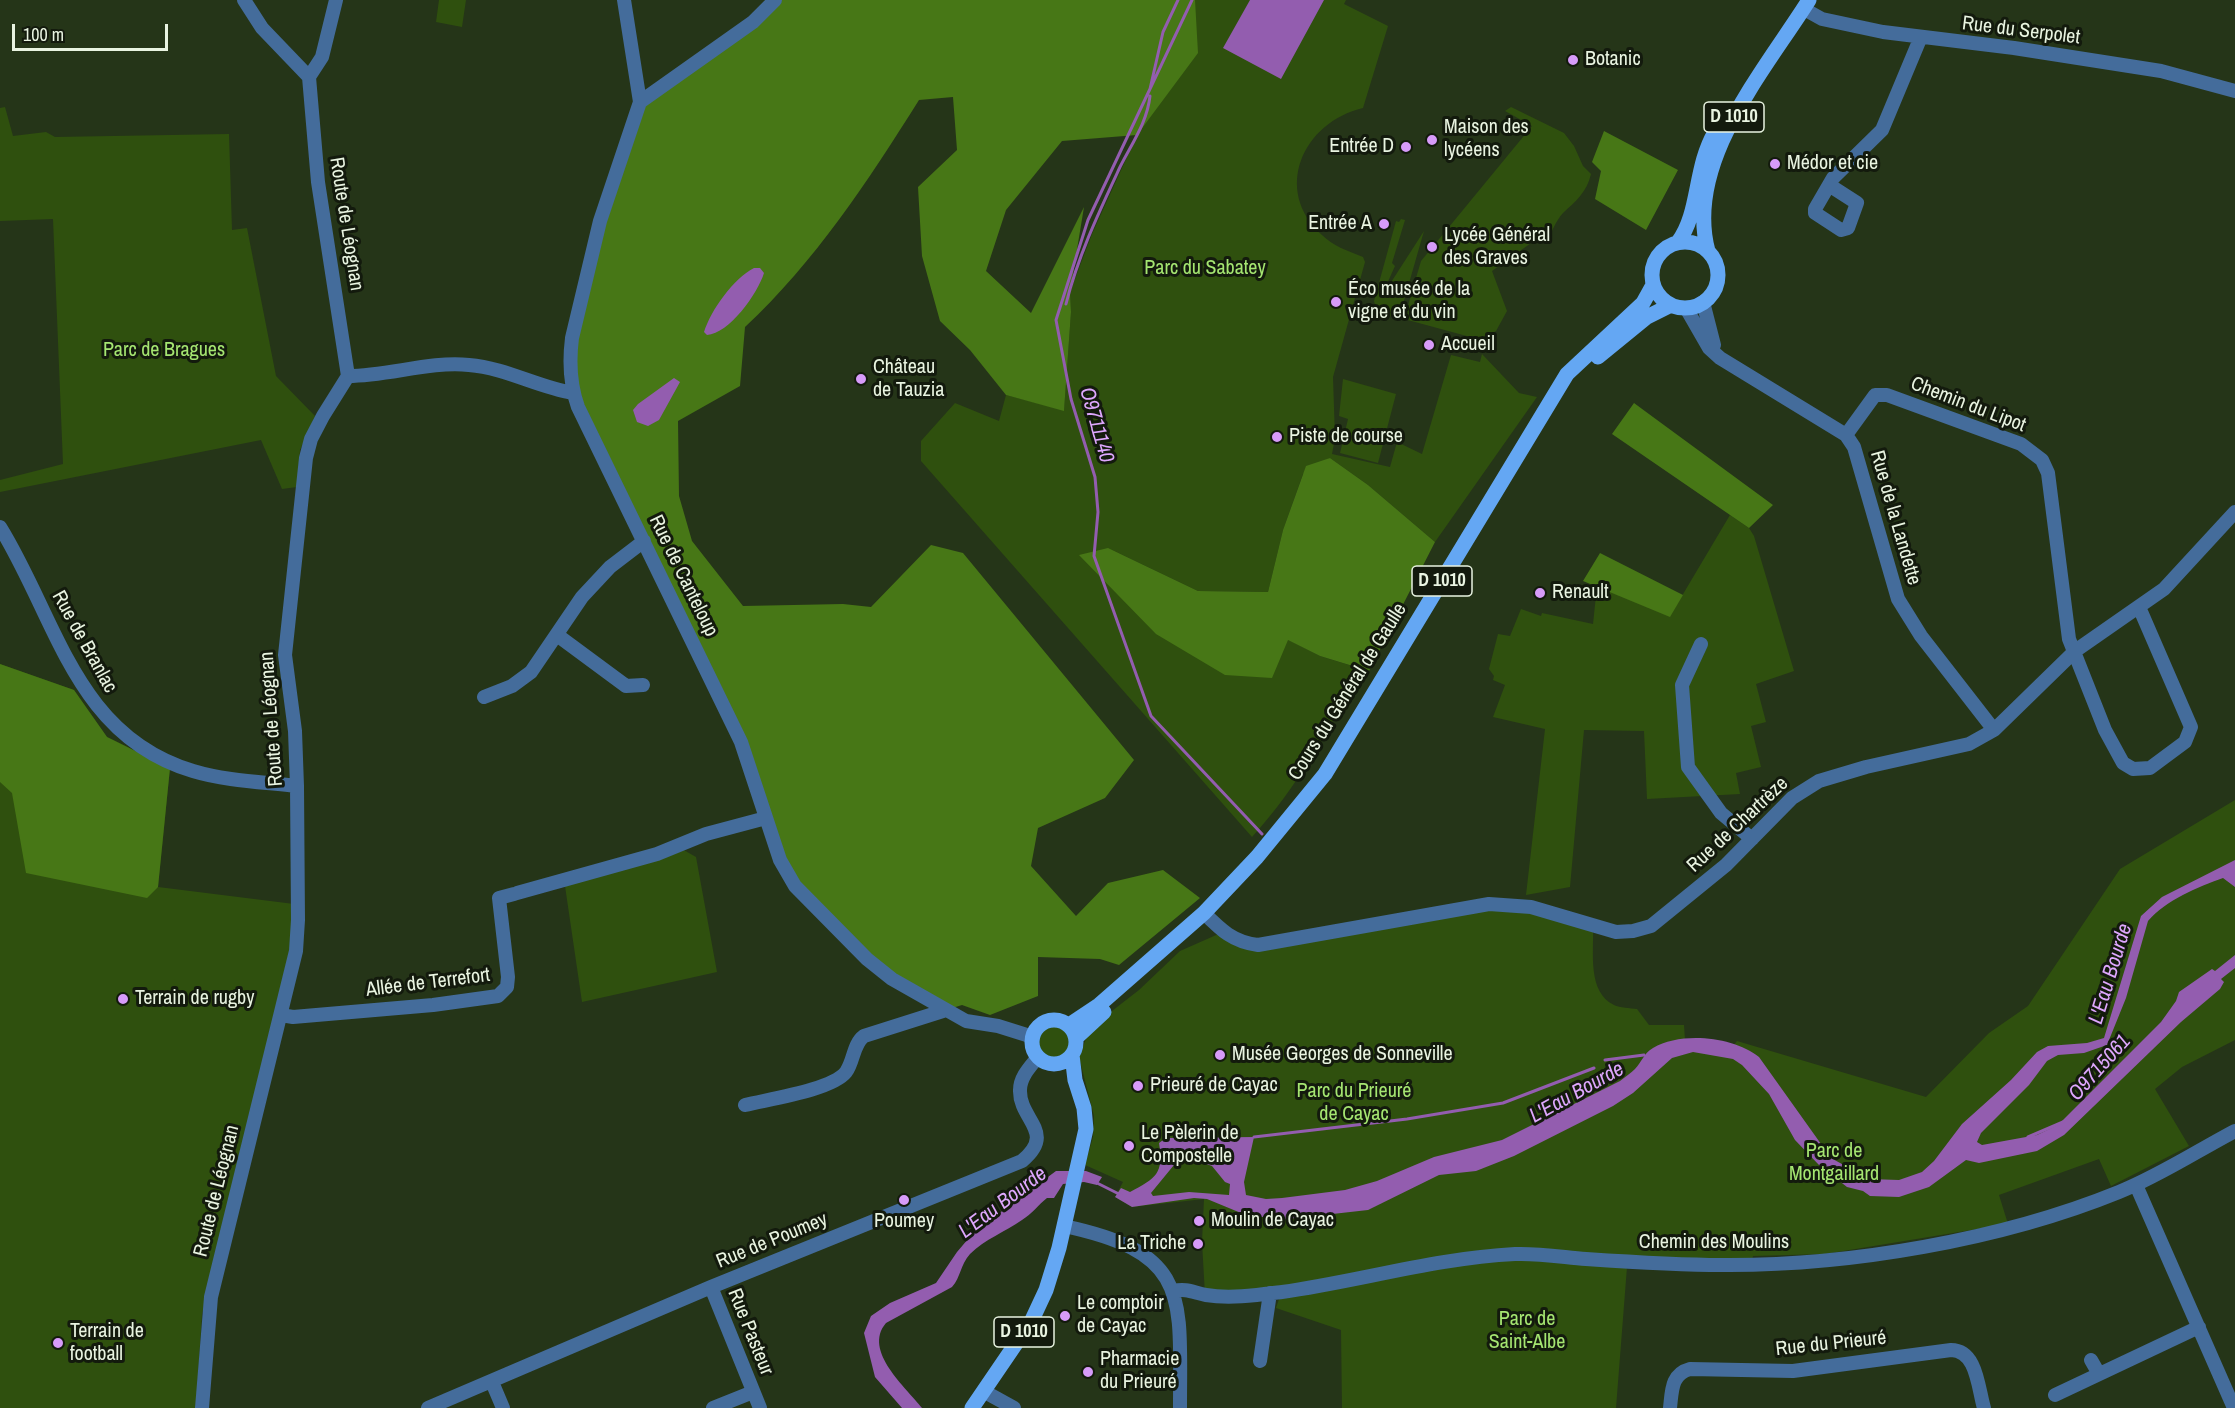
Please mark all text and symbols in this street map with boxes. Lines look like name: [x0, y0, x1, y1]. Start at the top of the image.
scale bar: [15, 12, 171, 50]
street label: Rue du Serpolet: [1961, 12, 2081, 50]
text: 100 m: [23, 22, 64, 47]
place label: Botanic: [1585, 48, 1641, 72]
marker: Botanic: [1566, 53, 1580, 67]
road number: D 1010: [1704, 102, 1764, 132]
place label: Maison des lycéens: [1444, 116, 1529, 163]
marker: Maison des lycéens: [1425, 133, 1439, 147]
place label: Entrée D: [1329, 135, 1394, 159]
marker: Entrée D: [1399, 140, 1413, 154]
place label: Médor et cie: [1787, 152, 1878, 176]
street label: Route de Léognan: [324, 155, 368, 293]
marker: Médor et cie: [1768, 157, 1782, 171]
place label: Entrée A: [1308, 212, 1372, 236]
marker: Entrée A: [1377, 217, 1391, 231]
place label: Lycée Général des Graves: [1444, 224, 1550, 271]
marker: Lycée Général des Graves: [1425, 240, 1439, 254]
park label: Parc du Sabatey: [1144, 257, 1266, 281]
place label: Éco musée de la vigne et du vin: [1348, 278, 1470, 325]
marker: Éco musée de la vigne et du vin: [1329, 295, 1343, 309]
place label: Accueil: [1441, 333, 1495, 357]
marker: Accueil: [1422, 338, 1436, 352]
park label: Parc de Bragues: [103, 339, 225, 363]
place label: Château de Tauzia: [873, 356, 944, 403]
marker: Château de Tauzia: [854, 372, 868, 386]
street label: Chemin du Lipot: [1907, 372, 2029, 438]
water label: O9711140: [1073, 384, 1119, 466]
place label: Piste de course: [1289, 425, 1403, 449]
marker: Piste de course: [1270, 430, 1284, 444]
street label: Rue de la Landette: [1864, 448, 1926, 588]
street label: Rue de Canteloup: [643, 511, 723, 641]
road number: D 1010: [1412, 566, 1472, 596]
place label: Renault: [1552, 581, 1609, 605]
marker: Renault: [1533, 586, 1547, 600]
street label: Rue de Branlac: [46, 587, 122, 697]
street label: Cours du Général de Gaulle: [1284, 599, 1412, 785]
street label: Route de Léognan: [255, 651, 289, 787]
street label: Rue de Chartrèze: [1682, 772, 1794, 878]
water label: L'Eau Bourde: [2084, 921, 2138, 1027]
street label: Allée de Terrefort: [365, 963, 491, 1003]
place label: Terrain de rugby: [135, 987, 254, 1011]
marker: Terrain de rugby: [116, 992, 130, 1006]
water label: O9715061: [2064, 1030, 2136, 1106]
place label: Musée Georges de Sonneville: [1232, 1043, 1453, 1067]
marker: Musée Georges de Sonneville: [1213, 1048, 1227, 1062]
water label: L'Eau Bourde: [1525, 1057, 1629, 1129]
place label: Prieuré de Cayac: [1150, 1074, 1278, 1098]
marker: Prieuré de Cayac: [1131, 1079, 1145, 1093]
park label: Parc du Prieuré de Cayac: [1297, 1080, 1411, 1127]
place label: Le Pèlerin de Compostelle: [1141, 1122, 1239, 1169]
street label: Route de Léognan: [189, 1123, 245, 1259]
marker: Le Pèlerin de Compostelle: [1122, 1139, 1136, 1153]
park label: Parc de Montgaillard: [1789, 1140, 1879, 1187]
water label: L'Eau Bourde: [954, 1162, 1052, 1244]
marker: Poumey: [897, 1193, 911, 1207]
street label: Rue de Poumey: [713, 1208, 831, 1274]
place label: Moulin de Cayac: [1211, 1209, 1334, 1233]
place label: Poumey: [874, 1210, 934, 1234]
marker: Moulin de Cayac: [1192, 1214, 1206, 1228]
street label: Chemin des Moulins: [1639, 1231, 1789, 1255]
place label: La Triche: [1117, 1232, 1186, 1256]
marker: La Triche: [1191, 1237, 1205, 1251]
street label: Rue Pasteur: [722, 1285, 778, 1379]
place label: Le comptoir de Cayac: [1077, 1292, 1164, 1339]
park label: Parc de Saint-Albe: [1489, 1308, 1565, 1355]
marker: Le comptoir de Cayac: [1058, 1309, 1072, 1323]
road number: D 1010: [994, 1317, 1054, 1347]
place label: Terrain de football: [70, 1320, 144, 1367]
street label: Rue du Prieuré: [1774, 1326, 1888, 1362]
marker: Terrain de football: [51, 1336, 65, 1350]
place label: Pharmacie du Prieuré: [1100, 1348, 1179, 1395]
marker: Pharmacie du Prieuré: [1081, 1365, 1095, 1379]

